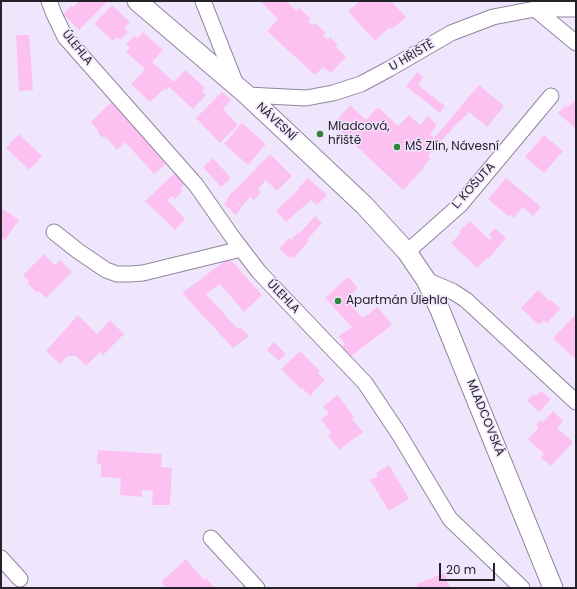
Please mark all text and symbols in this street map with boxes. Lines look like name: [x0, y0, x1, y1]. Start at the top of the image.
street label: ÚLEHLA: [58, 28, 96, 68]
street label: U HŘIŠTĚ: [387, 37, 437, 75]
street label: NÁVESNÍ: [253, 100, 299, 144]
place label: Mladcová, hřiště: [328, 120, 390, 148]
marker: Mladcová, hřiště: [315, 129, 325, 139]
place label: MŠ Zlín, Návesní: [405, 140, 499, 154]
marker: MŠ Zlín, Návesní: [392, 142, 402, 152]
street label: L. KOŠUTA: [449, 160, 499, 212]
street label: ÚLEHLA: [264, 277, 302, 317]
place label: Apartmán Úlehla: [346, 294, 448, 308]
marker: Apartmán Úlehla: [333, 296, 343, 306]
street label: MLADCOVSKÁ: [463, 378, 507, 458]
scale bar: [441, 555, 497, 581]
text: 20 m: [446, 561, 476, 578]

